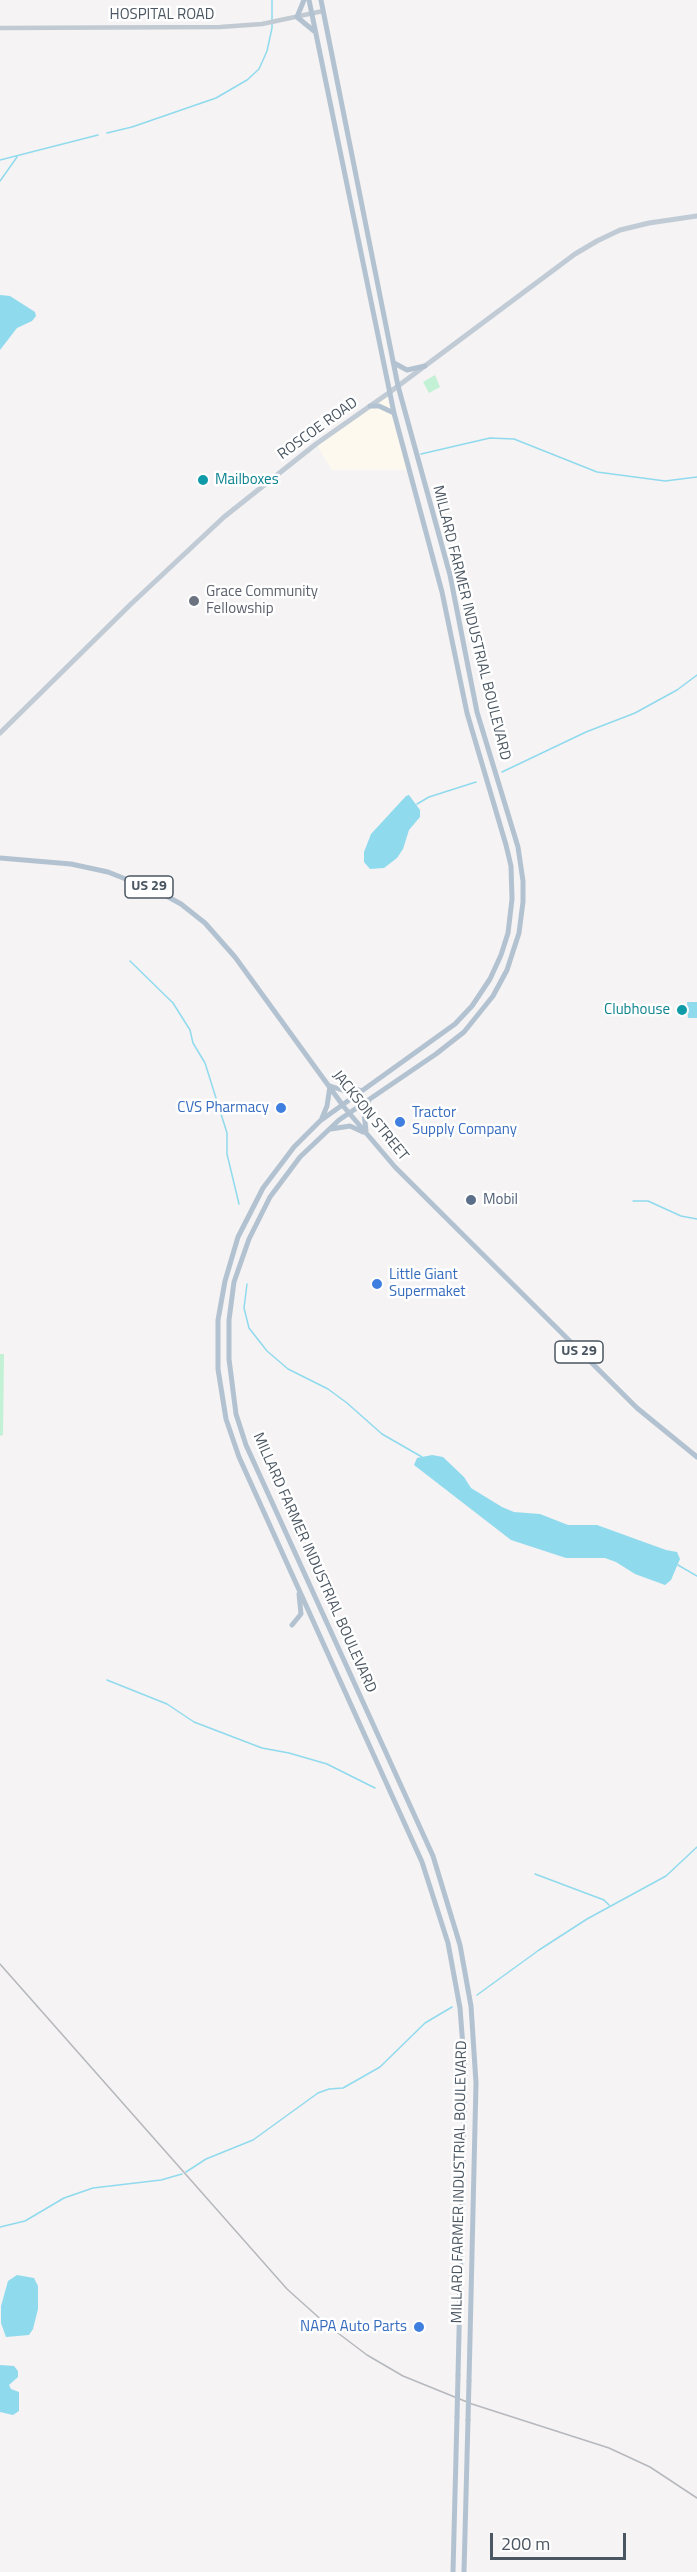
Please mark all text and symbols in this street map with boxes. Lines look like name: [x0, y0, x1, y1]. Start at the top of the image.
street label: HOSPITAL ROAD: [110, 6, 214, 24]
street label: ROSCOE ROAD: [275, 394, 361, 464]
place label: Mailboxes: [215, 471, 279, 489]
marker: Mailboxes: [196, 473, 210, 487]
street label: MILLARD FARMER INDUSTRIAL BOULEVARD: [428, 484, 514, 762]
place label: Grace Community Fellowship: [206, 583, 318, 618]
marker: Grace Community Fellowship: [187, 594, 201, 608]
road number: US 29: [125, 876, 173, 898]
place label: Clubhouse: [604, 1001, 670, 1019]
marker: Clubhouse: [675, 1003, 689, 1017]
street label: JACKSON STREET: [328, 1067, 412, 1165]
place label: CVS Pharmacy: [177, 1099, 269, 1117]
marker: CVS Pharmacy: [274, 1101, 288, 1115]
place label: Tractor Supply Company: [412, 1104, 517, 1139]
marker: Tractor Supply Company: [393, 1115, 407, 1129]
place label: Mobil: [483, 1191, 518, 1209]
marker: Mobil: [464, 1193, 478, 1207]
place label: Little Giant Supermaket: [389, 1266, 466, 1301]
marker: Little Giant Supermaket: [370, 1277, 384, 1291]
road number: US 29: [555, 1341, 603, 1363]
street label: MILLARD FARMER INDUSTRIAL BOULEVARD: [248, 1430, 380, 1696]
street label: MILLARD FARMER INDUSTRIAL BOULEVARD: [449, 2040, 471, 2324]
place label: NAPA Auto Parts: [300, 2318, 407, 2336]
marker: NAPA Auto Parts: [412, 2320, 426, 2334]
scale bar: [493, 2521, 630, 2559]
text: 200 m: [501, 2530, 550, 2557]

